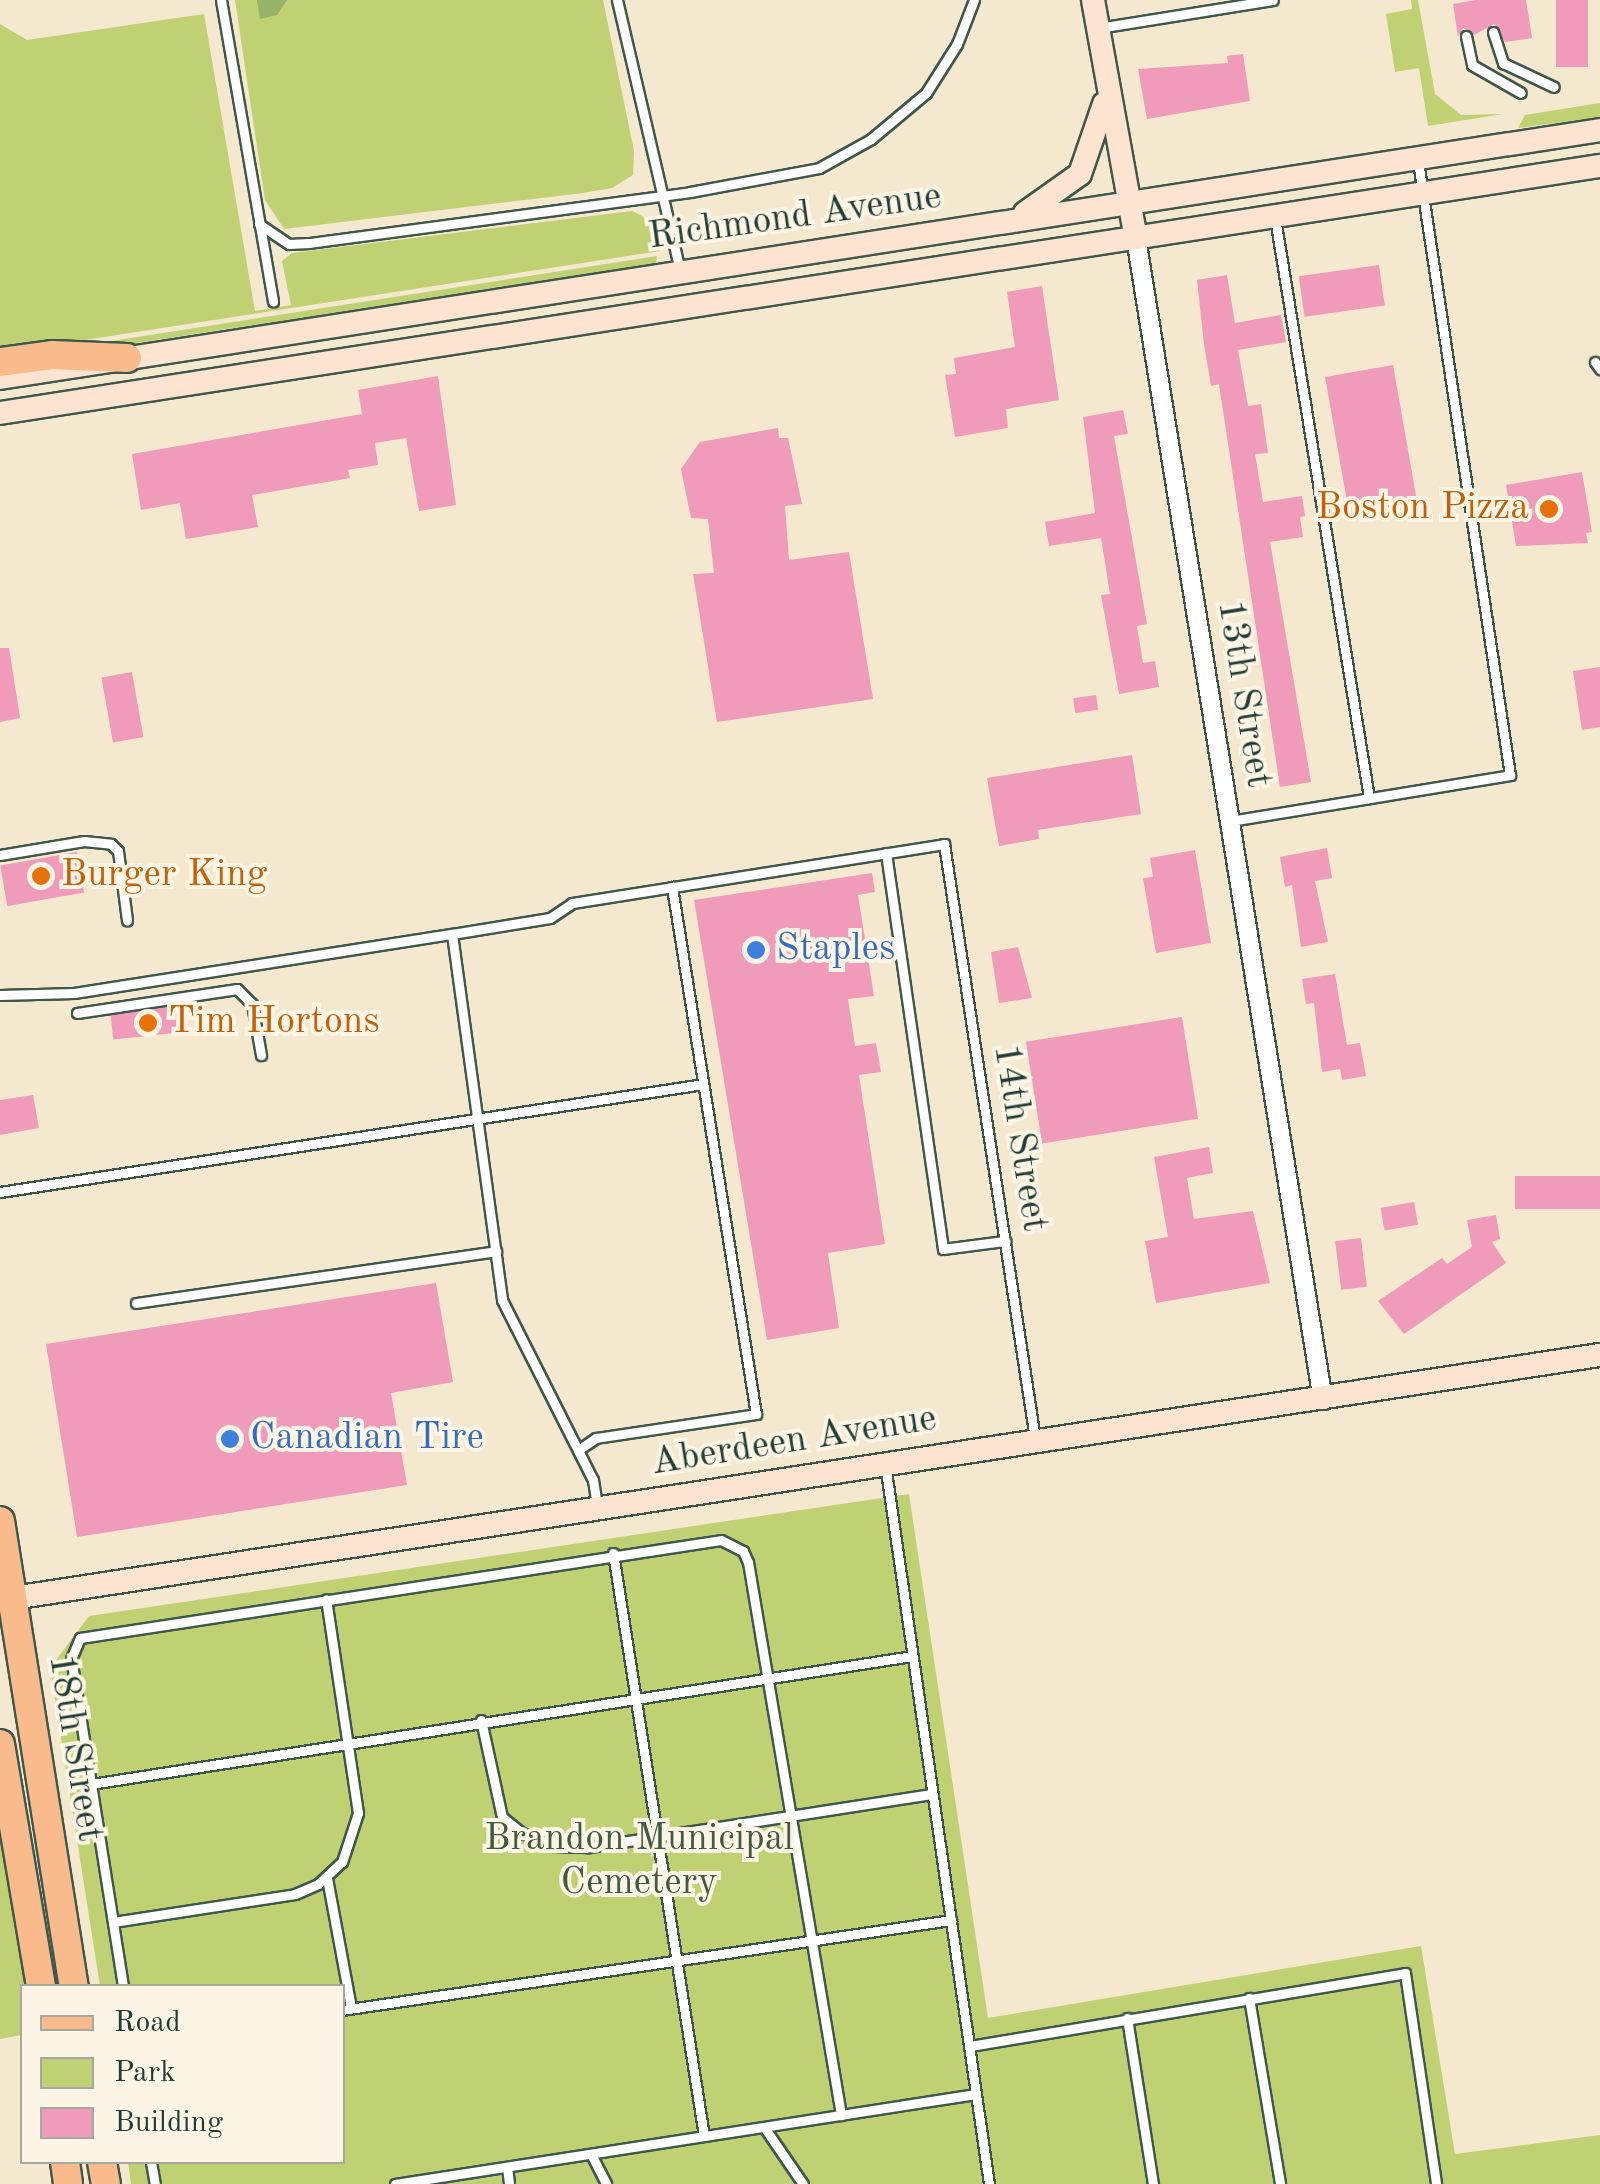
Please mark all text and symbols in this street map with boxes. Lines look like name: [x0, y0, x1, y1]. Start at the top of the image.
street label: Richmond Avenue: [646, 175, 944, 261]
place label: Boston Pizza: [1316, 486, 1529, 532]
marker: Boston Pizza: [1538, 498, 1560, 520]
street label: 13th Street: [1206, 597, 1280, 791]
place label: Burger King: [61, 853, 267, 899]
marker: Burger King: [30, 865, 52, 887]
place label: Staples: [776, 927, 896, 973]
marker: Staples: [745, 939, 767, 961]
place label: Tim Hortons: [168, 1000, 380, 1046]
marker: Tim Hortons: [137, 1012, 159, 1034]
street label: 14th Street: [982, 1041, 1056, 1235]
street label: Aberdeen Avenue: [648, 1397, 940, 1487]
place label: Canadian Tire: [250, 1416, 484, 1462]
marker: Canadian Tire: [219, 1428, 241, 1450]
street label: 18th Street: [37, 1651, 111, 1845]
park label: Brandon Municipal Cemetery: [484, 1817, 794, 1906]
legend: [20, 1984, 345, 2164]
text: Road: [114, 2008, 181, 2038]
text: Park: [114, 2058, 176, 2088]
text: Building: [114, 2108, 223, 2138]

